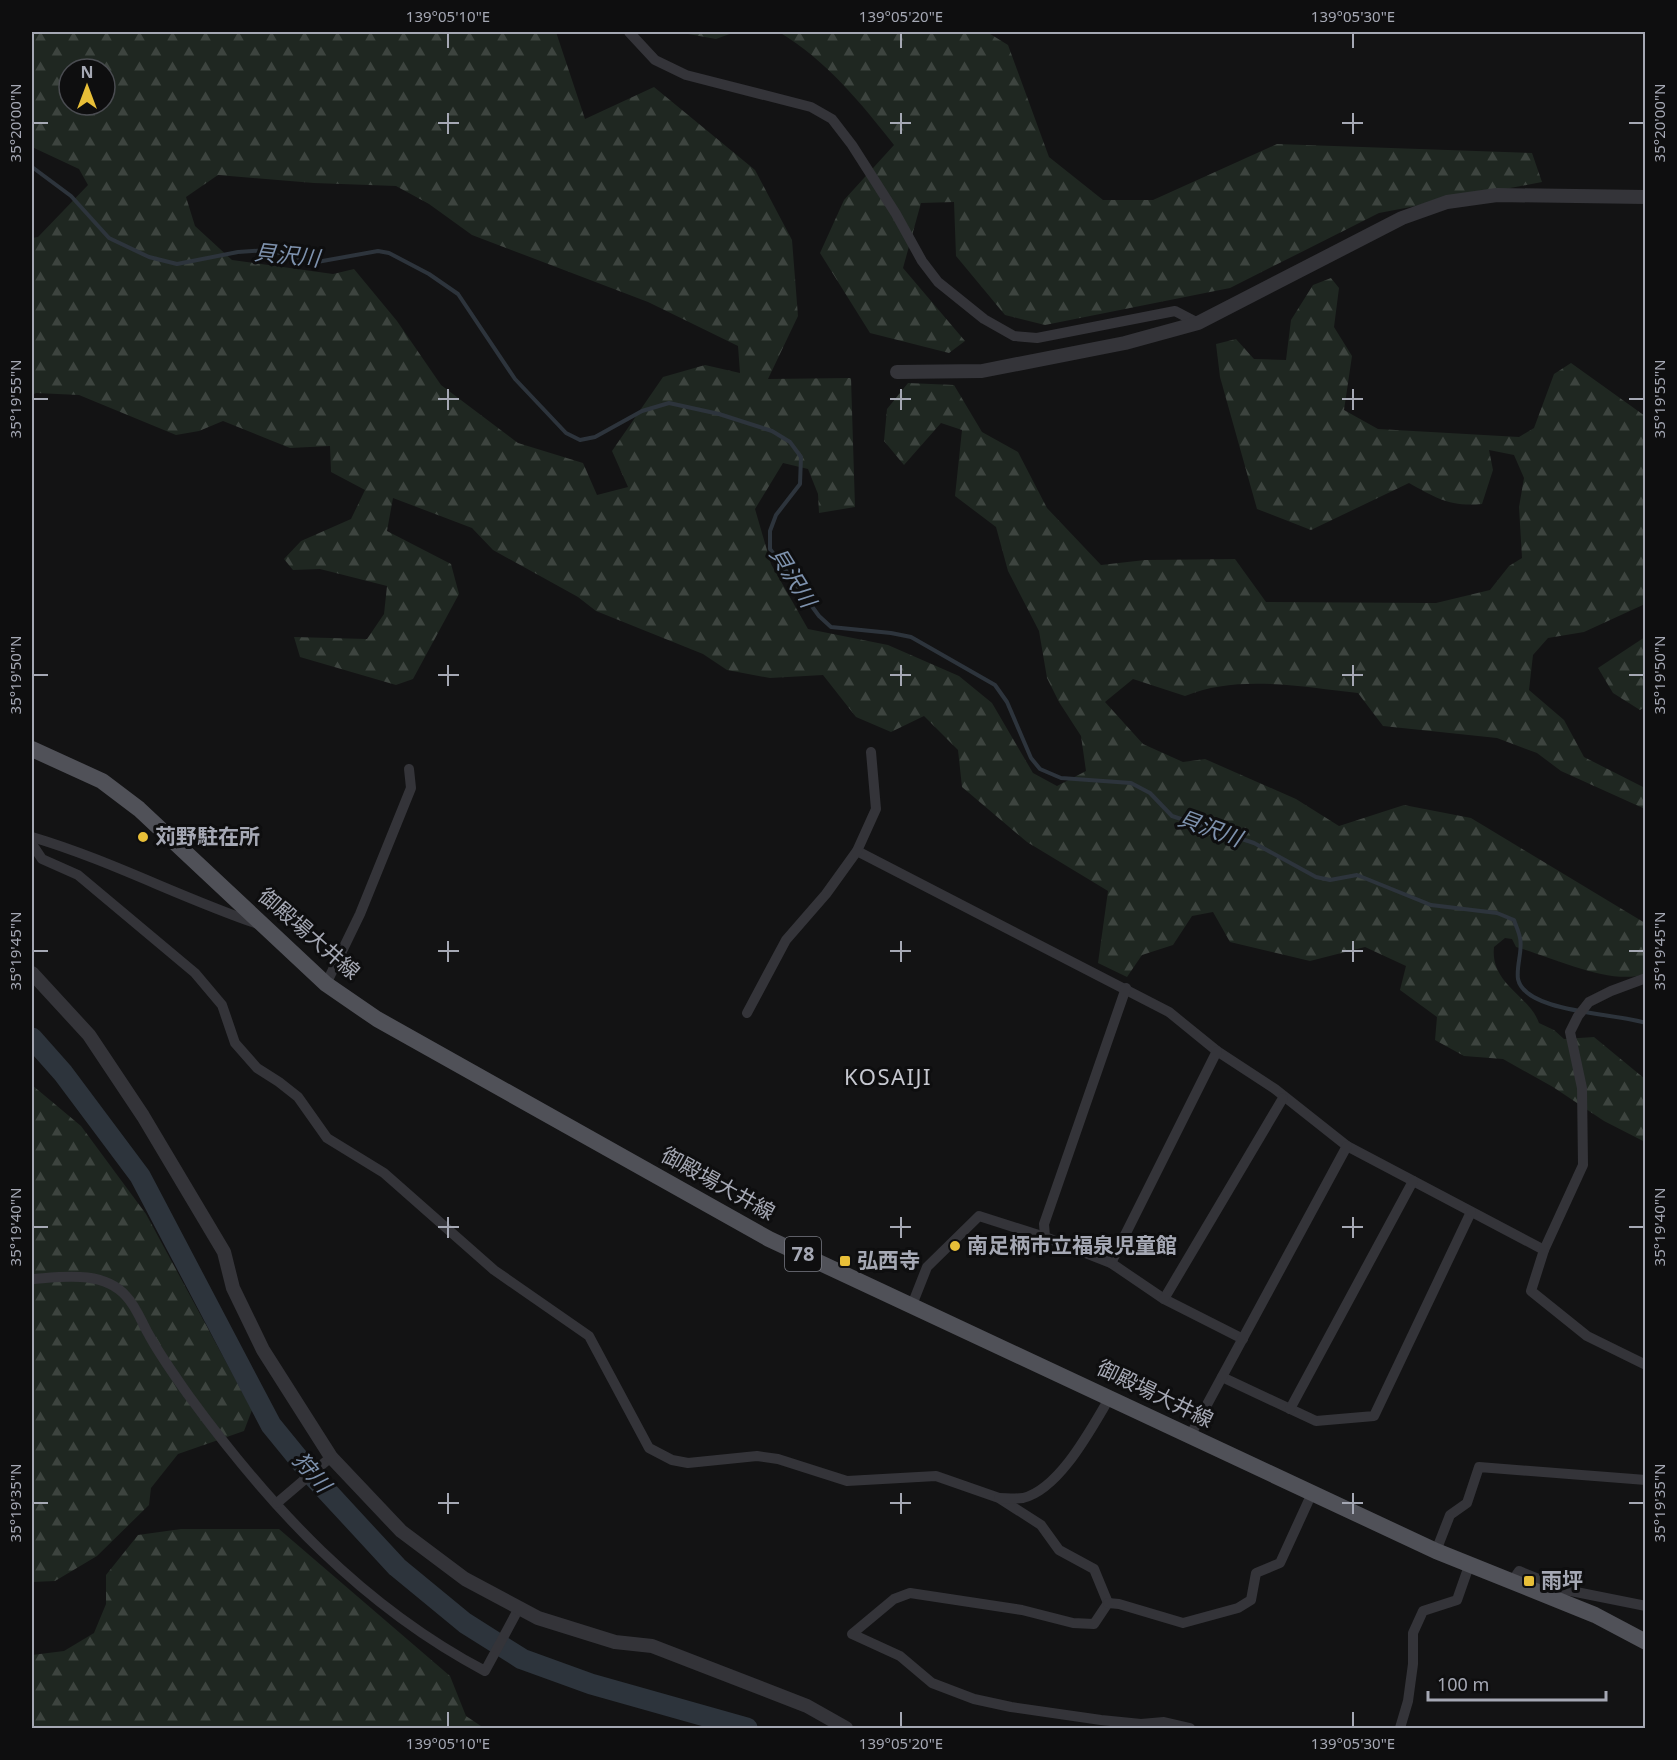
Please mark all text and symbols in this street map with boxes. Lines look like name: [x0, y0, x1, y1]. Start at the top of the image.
text: 139°05'10"E: [406, 6, 490, 26]
text: 139°05'20"E: [859, 6, 943, 26]
text: 139°05'30"E: [1311, 6, 1395, 26]
north arrow: [57, 57, 117, 117]
text: N: [80, 61, 94, 83]
text: 35°20'00"N: [5, 84, 25, 162]
text: 35°20'00"N: [1649, 84, 1669, 162]
water label: 貝沢川: [253, 236, 323, 273]
text: 35°19'55"N: [5, 360, 25, 438]
text: 35°19'55"N: [1649, 360, 1669, 438]
water label: 貝沢川: [764, 541, 825, 614]
text: 35°19'50"N: [5, 636, 25, 714]
text: 35°19'50"N: [1649, 636, 1669, 714]
water label: 貝沢川: [1174, 802, 1248, 853]
place label: 苅野駐在所: [155, 822, 260, 850]
marker: 苅野駐在所: [136, 830, 150, 844]
street label: 御殿場大井線: [253, 881, 366, 985]
text: 35°19'45"N: [5, 912, 25, 990]
text: 35°19'45"N: [1649, 912, 1669, 990]
district label: KOSAIJI: [844, 1061, 932, 1091]
street label: 御殿場大井線: [657, 1140, 780, 1226]
text: 35°19'40"N: [5, 1188, 25, 1266]
text: 35°19'40"N: [1649, 1188, 1669, 1266]
place label: 南足柄市立福泉児童館: [967, 1231, 1177, 1259]
road number: 78: [785, 1237, 821, 1271]
marker: 南足柄市立福泉児童館: [948, 1239, 962, 1253]
place label: 弘西寺: [857, 1246, 920, 1274]
marker: 弘西寺: [838, 1254, 852, 1268]
street label: 御殿場大井線: [1093, 1353, 1218, 1433]
water label: 狩川: [287, 1445, 340, 1499]
text: 35°19'35"N: [5, 1464, 25, 1542]
text: 35°19'35"N: [1649, 1464, 1669, 1542]
place label: 雨坪: [1541, 1566, 1583, 1594]
marker: 雨坪: [1522, 1574, 1536, 1588]
scale bar: [1428, 1664, 1606, 1702]
text: 100 m: [1437, 1672, 1489, 1696]
text: 139°05'10"E: [406, 1733, 490, 1753]
text: 139°05'20"E: [859, 1733, 943, 1753]
text: 139°05'30"E: [1311, 1733, 1395, 1753]

